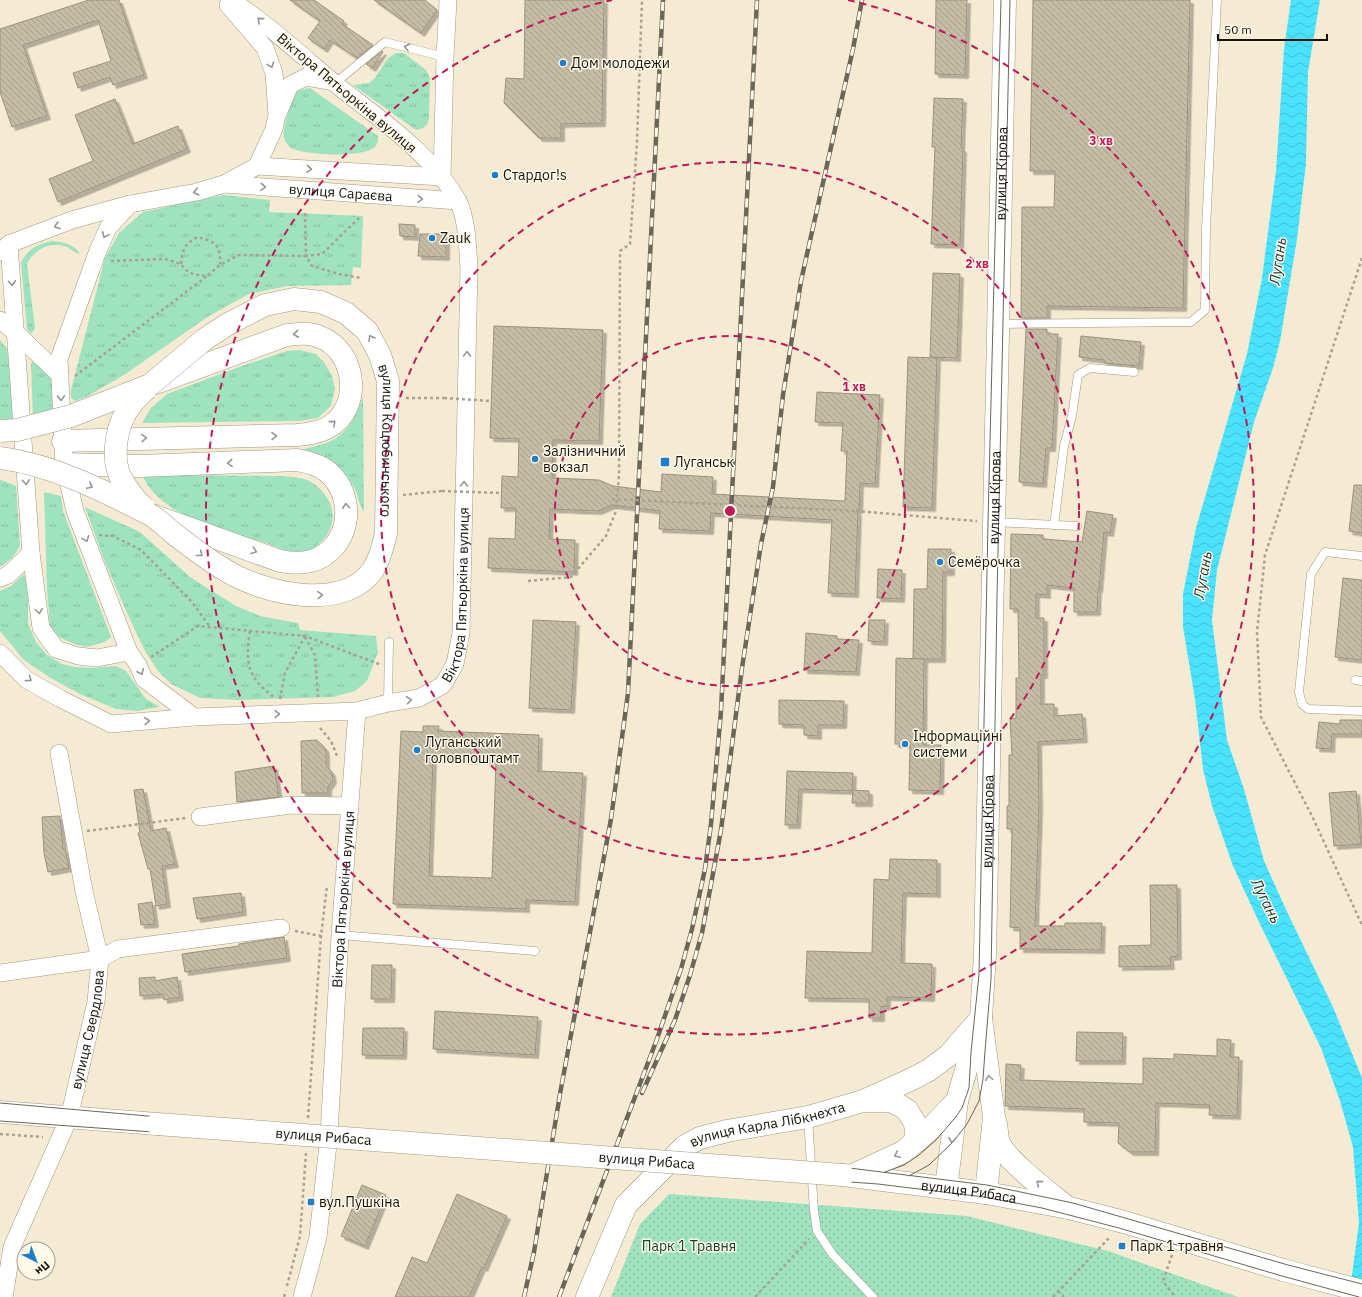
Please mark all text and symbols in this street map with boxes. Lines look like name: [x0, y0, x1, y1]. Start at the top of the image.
scale bar: [1218, 16, 1327, 42]
one-way arrow: [257, 18, 264, 25]
text: 50 m: [1224, 22, 1252, 37]
street label: Віктора Пятьоркіна вулиця: [273, 29, 421, 157]
one-way arrow: [404, 44, 410, 52]
place label: Дом молодежи: [571, 54, 670, 72]
marker: Дом молодежи: [558, 58, 568, 68]
one-way arrow: [267, 61, 275, 68]
street label: вулиця Кірова: [991, 126, 1011, 221]
text: 3 хв: [1089, 133, 1113, 148]
one-way arrow: [306, 165, 312, 174]
place label: Стардог!s: [503, 166, 567, 184]
marker: Стардог!s: [490, 170, 500, 180]
street label: вулиця Сараєва: [288, 180, 394, 205]
one-way arrow: [260, 183, 266, 192]
one-way arrow: [193, 187, 200, 195]
one-way arrow: [417, 194, 423, 203]
one-way arrow: [53, 221, 60, 230]
place label: Zauk: [440, 229, 472, 247]
one-way arrow: [102, 231, 110, 238]
marker: Zauk: [427, 233, 437, 243]
water label: Лугань: [1265, 236, 1290, 287]
text: 2 хв: [965, 256, 989, 271]
one-way arrow: [7, 280, 16, 286]
one-way arrow: [293, 329, 299, 338]
one-way arrow: [368, 335, 375, 342]
one-way arrow: [463, 351, 471, 357]
street label: вулиця Коцюбинського: [374, 362, 397, 517]
text: 1 хв: [842, 379, 866, 394]
one-way arrow: [57, 395, 66, 401]
one-way arrow: [329, 421, 336, 428]
one-way arrow: [271, 432, 277, 440]
one-way arrow: [141, 434, 147, 442]
place label: Залізничний вокзал: [543, 442, 626, 476]
street label: вулиця Кірова: [985, 450, 1005, 545]
place label: Луганськ: [674, 453, 734, 471]
marker: Залізничний вокзал: [530, 454, 540, 464]
marker: Луганськ: [659, 456, 671, 468]
one-way arrow: [227, 458, 233, 467]
one-way arrow: [22, 479, 31, 485]
one-way arrow: [86, 481, 94, 489]
one-way arrow: [460, 481, 468, 487]
one-way arrow: [342, 503, 351, 509]
centre of rings: [723, 504, 737, 518]
street label: Віктора Пятьоркіна вулиця: [437, 507, 473, 686]
one-way arrow: [81, 535, 89, 542]
one-way arrow: [250, 547, 257, 555]
one-way arrow: [196, 549, 203, 556]
water label: Лугань: [1189, 550, 1216, 601]
place label: Семёрочка: [948, 553, 1021, 571]
marker: Семёрочка: [935, 557, 945, 567]
one-way arrow: [317, 590, 324, 599]
one-way arrow: [34, 608, 43, 615]
one-way arrow: [136, 667, 144, 675]
one-way arrow: [24, 674, 31, 681]
one-way arrow: [406, 696, 412, 705]
one-way arrow: [274, 710, 280, 718]
one-way arrow: [144, 716, 150, 725]
place label: Інформаційні системи: [913, 727, 1002, 761]
place label: Луганський головпоштамт: [425, 733, 520, 767]
marker: Інформаційні системи: [900, 739, 910, 749]
marker: Луганський головпоштамт: [412, 745, 422, 755]
street label: вулиця Кірова: [978, 774, 998, 868]
street label: Віктора Пятьоркіна вулиця: [328, 810, 358, 988]
water label: Лугань: [1247, 874, 1286, 926]
street label: вулиця Свердлова: [67, 969, 108, 1091]
one-way arrow: [985, 1075, 994, 1081]
street label: вулиця Карла Лібкнехта: [686, 1098, 847, 1151]
street label: вулиця Рибаса: [275, 1124, 373, 1149]
one-way arrow: [948, 1137, 957, 1143]
street label: вулиця Рибаса: [598, 1148, 696, 1173]
one-way arrow: [893, 1150, 901, 1158]
street label: вулиця Рибаса: [920, 1176, 1019, 1207]
one-way arrow: [1036, 1181, 1043, 1188]
place label: вул.Пушкіна: [319, 1193, 400, 1211]
marker: вул.Пушкіна: [306, 1197, 316, 1207]
park label: Парк 1 Травня: [642, 1237, 736, 1255]
place label: Парк 1 травня: [1130, 1237, 1224, 1255]
north arrow: [16, 1241, 56, 1281]
marker: Парк 1 травня: [1117, 1241, 1127, 1251]
text: Пн: [33, 1258, 53, 1278]

